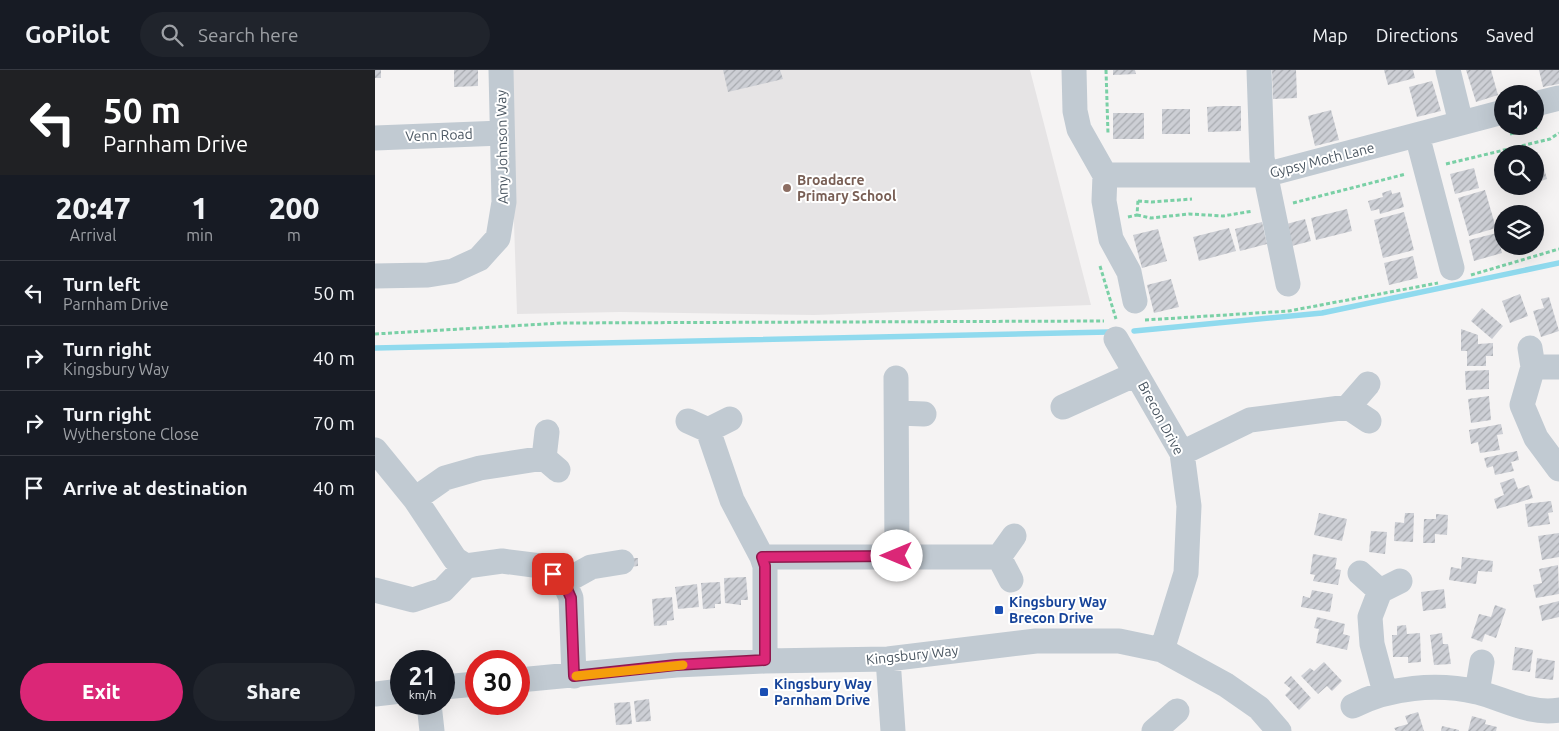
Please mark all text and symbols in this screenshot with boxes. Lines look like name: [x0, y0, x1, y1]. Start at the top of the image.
search box: [140, 12, 490, 57]
text: GoPilot: [25, 21, 110, 48]
icon: search: [158, 21, 186, 49]
text: Search here: [198, 24, 298, 46]
text: Map: [1312, 25, 1348, 45]
text: Directions: [1376, 25, 1458, 45]
text: Saved: [1486, 25, 1534, 45]
map controls: [1494, 85, 1544, 255]
button: sound: [1494, 85, 1544, 135]
street label: Amy Johnson Way: [493, 89, 511, 204]
icon: left: [20, 90, 85, 155]
text: 50 m: [103, 90, 181, 130]
street label: Venn Road: [405, 126, 473, 144]
text: Parnham Drive: [103, 131, 248, 156]
street label: Gypsy Moth Lane: [1268, 139, 1376, 181]
button: search: [1494, 145, 1544, 195]
place label: Broadacre Primary School: [797, 172, 896, 204]
marker: Broadacre Primary School: [781, 182, 793, 194]
text: 20:47: [56, 191, 131, 225]
text: 1: [191, 191, 208, 225]
text: 200: [269, 191, 319, 225]
button: layers: [1494, 205, 1544, 255]
text: Arrival: [70, 226, 116, 244]
text: min: [186, 226, 213, 244]
text: m: [287, 226, 301, 244]
text: Turn left: [63, 273, 141, 295]
icon: left: [20, 279, 48, 307]
text: 50 m: [313, 282, 355, 304]
text: Parnham Drive: [63, 295, 169, 313]
text: Turn right: [63, 338, 151, 360]
icon: right: [20, 344, 48, 372]
text: 40 m: [313, 347, 355, 369]
text: Kingsbury Way: [63, 360, 169, 378]
street label: Brecon Drive: [1135, 379, 1187, 457]
text: Turn right: [63, 403, 151, 425]
icon: right: [20, 409, 48, 437]
text: 70 m: [313, 412, 355, 434]
text: Wytherstone Close: [63, 425, 199, 443]
icon: arrive: [20, 474, 48, 502]
text: Arrive at destination: [63, 477, 248, 499]
text: 40 m: [313, 477, 355, 499]
position arrow: [870, 529, 922, 581]
pin: [532, 553, 574, 595]
icon: arrive: [539, 560, 567, 588]
place label: Kingsbury Way Brecon Drive: [1009, 594, 1107, 626]
marker: Kingsbury Way Brecon Drive: [993, 604, 1005, 616]
street label: Kingsbury Way: [865, 642, 959, 668]
speed limit sign: 30: [465, 650, 530, 715]
text: 21: [408, 662, 437, 690]
button: Exit: [20, 663, 183, 721]
button: Share: [193, 663, 355, 721]
place label: Kingsbury Way Parnham Drive: [774, 676, 872, 708]
marker: Kingsbury Way Parnham Drive: [758, 686, 770, 698]
text: km/h: [409, 688, 436, 701]

